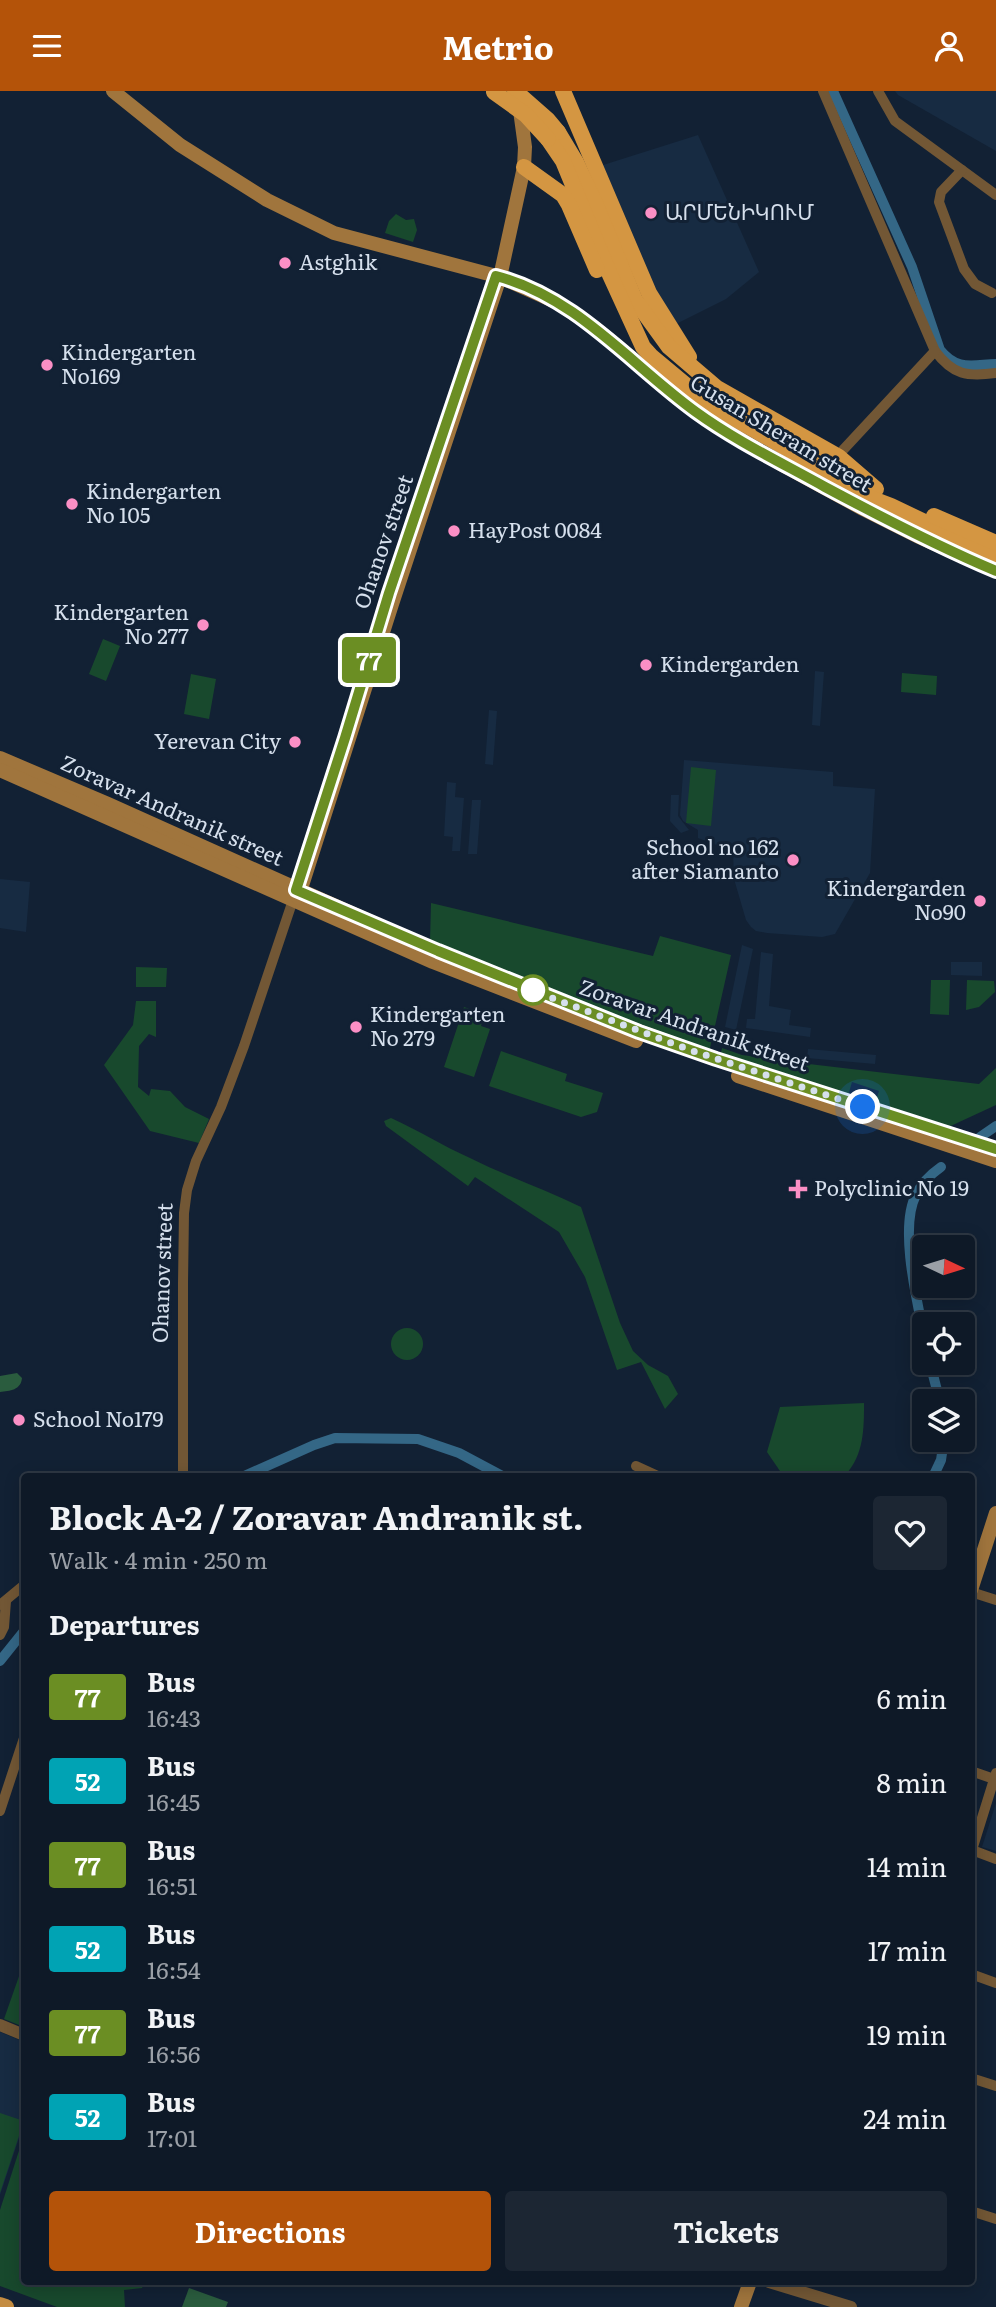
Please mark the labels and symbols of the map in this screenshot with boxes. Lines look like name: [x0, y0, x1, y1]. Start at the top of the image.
place label: ԱՐՄԵՆԻԿՈՒՄ: [665, 195, 814, 226]
marker: ԱՐՄԵՆԻԿՈՒՄ: [643, 205, 659, 221]
place label: Astghik: [299, 245, 378, 276]
marker: Astghik: [277, 255, 293, 271]
place label: Kindergarten No169: [61, 335, 196, 390]
marker: Kindergarten No169: [39, 357, 55, 373]
street label: Gusan Sheram street: [685, 365, 880, 499]
street label: Ohanov street: [344, 469, 419, 613]
place label: Kindergarten No 105: [86, 474, 221, 529]
marker: Kindergarten No 105: [64, 496, 80, 512]
place label: HayPost 0084: [468, 513, 602, 544]
marker: HayPost 0084: [446, 523, 462, 539]
place label: Kindergarten No 277: [54, 595, 189, 650]
marker: Kindergarten No 277: [195, 617, 211, 633]
line badge: 77: [338, 637, 400, 683]
place label: Kindergarden: [660, 647, 800, 678]
marker: Kindergarden: [638, 657, 654, 673]
place label: Yerevan City: [154, 724, 282, 755]
marker: Yerevan City: [287, 734, 303, 750]
street label: Zoravar Andranik street: [57, 746, 290, 872]
place label: School no 162 after Siamanto: [631, 830, 779, 885]
marker: School no 162 after Siamanto: [785, 852, 801, 868]
place label: Kindergarden No90: [827, 871, 966, 926]
marker: Kindergarden No90: [972, 893, 988, 909]
street label: Zoravar Andranik street: [576, 970, 814, 1078]
unlabelled marker: [518, 975, 548, 1005]
place label: Kindergarten No 279: [370, 997, 505, 1052]
marker: Kindergarten No 279: [348, 1019, 364, 1035]
your location: [845, 1089, 880, 1124]
place label: Polyclinic No 19: [814, 1171, 969, 1202]
marker: Polyclinic No 19: [788, 1179, 808, 1199]
street label: Ohanov street: [143, 1202, 178, 1344]
north arrow: [912, 1235, 975, 1299]
place label: School No179: [33, 1402, 164, 1433]
marker: School No179: [11, 1412, 27, 1428]

